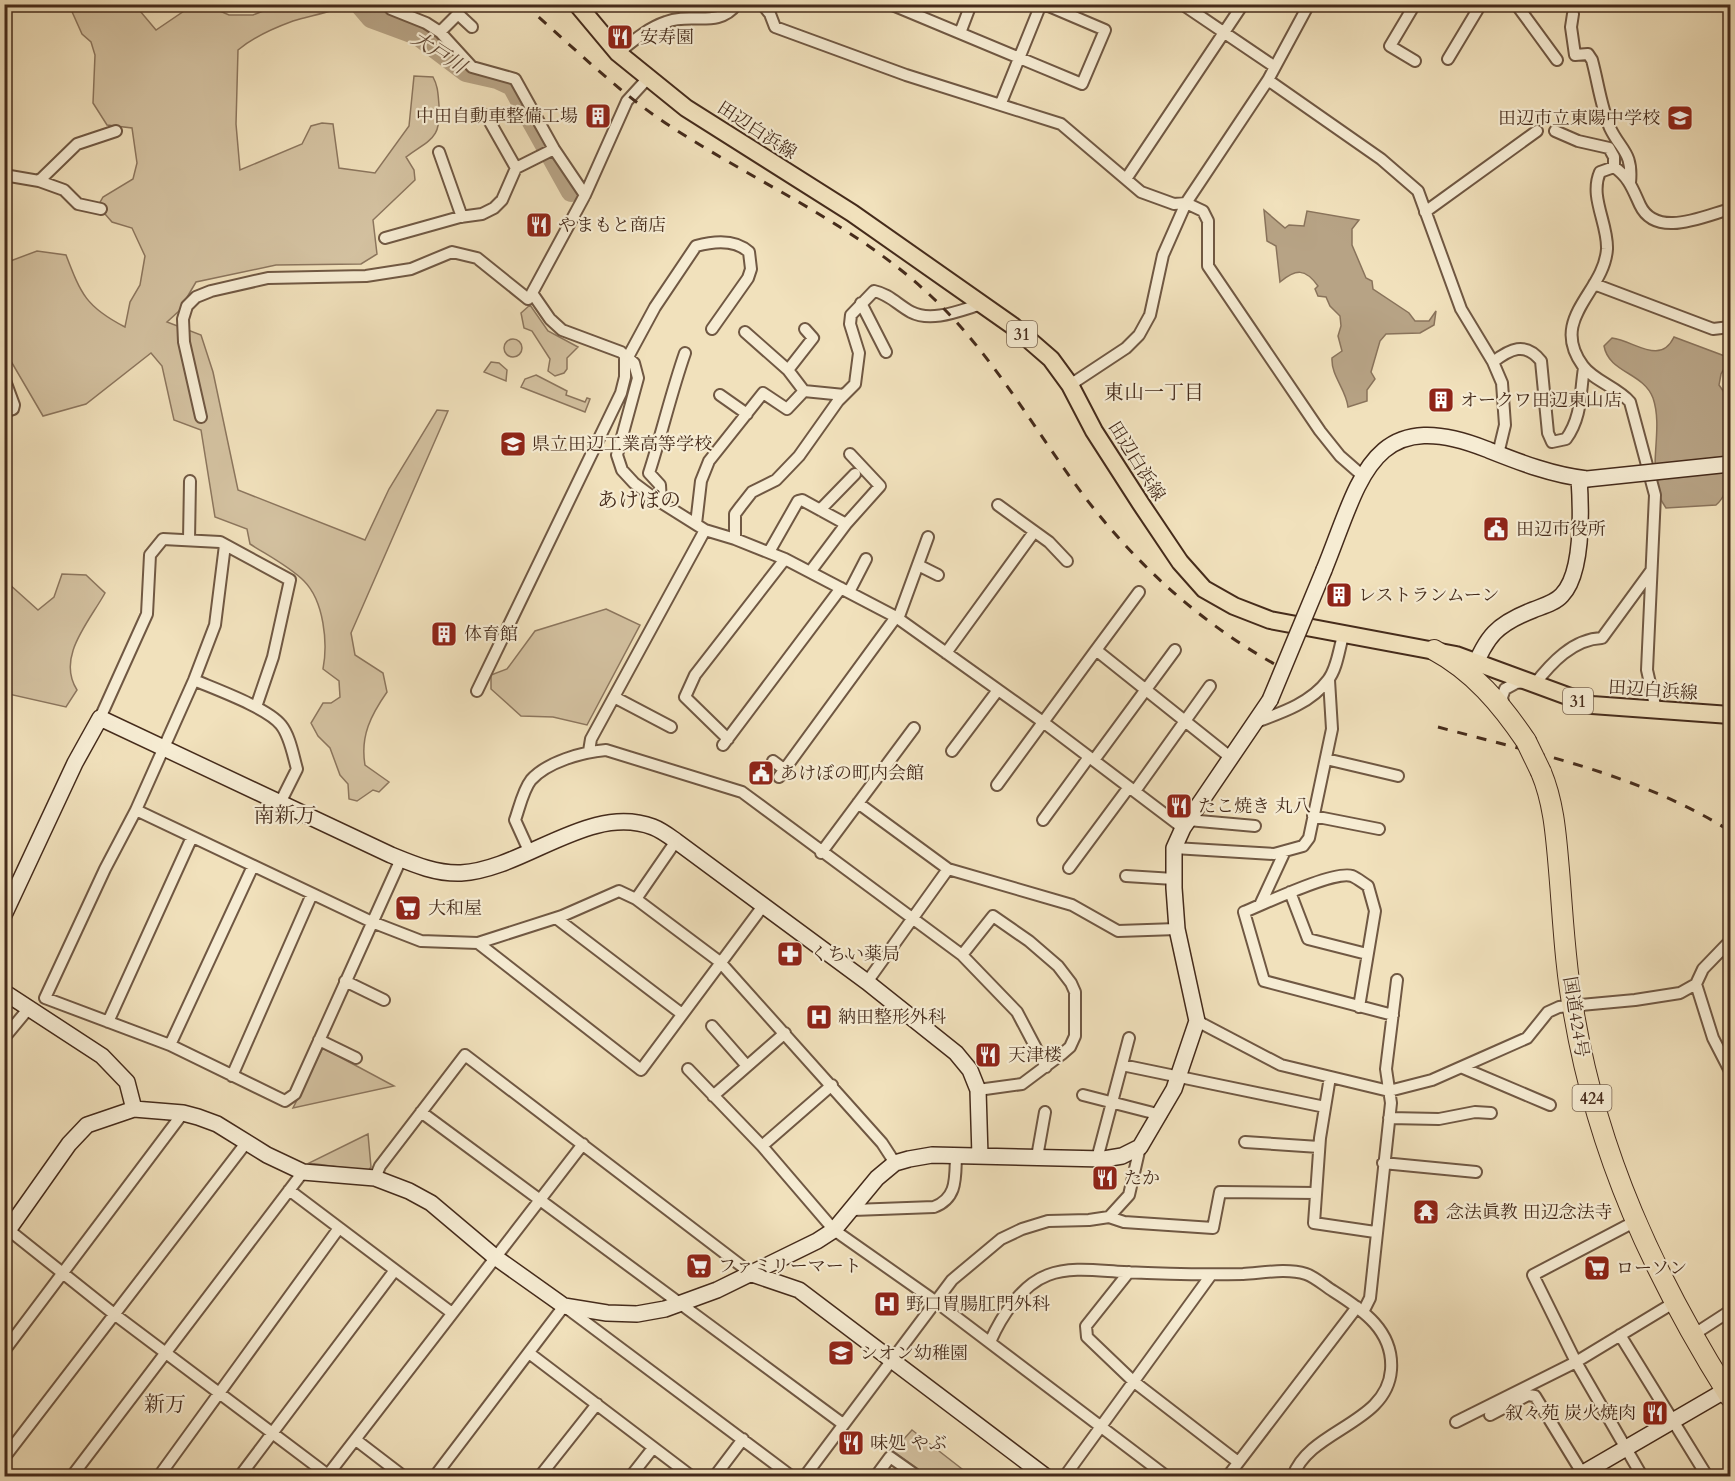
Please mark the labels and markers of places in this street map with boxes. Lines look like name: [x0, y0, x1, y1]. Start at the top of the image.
restaurant icon: 安寿園: [605, 22, 635, 52]
place label: 安寿園: [640, 25, 694, 50]
building icon: 中田自動車整備工場: [583, 101, 613, 131]
school or university icon: 田辺市立東陽中学校: [1665, 103, 1695, 133]
place label: 中田自動車整備工場: [416, 104, 578, 129]
place label: 田辺市立東陽中学校: [1498, 106, 1660, 131]
restaurant icon: やまもと商店: [524, 210, 554, 240]
place label: やまもと商店: [558, 213, 666, 238]
building icon: オークワ田辺東山店: [1426, 385, 1456, 415]
place label: オークワ田辺東山店: [1460, 388, 1622, 413]
school or university icon: 県立田辺工業高等学校: [498, 429, 528, 459]
place label: 県立田辺工業高等学校: [532, 432, 712, 457]
public building icon: 田辺市役所: [1481, 514, 1511, 544]
place label: 田辺市役所: [1516, 517, 1606, 542]
building icon: レストランムーン: [1324, 580, 1354, 610]
place label: レストランムーン: [1358, 583, 1499, 608]
building icon: 体育館: [429, 619, 459, 649]
place label: 体育館: [464, 622, 518, 647]
public building icon: あけぼの町内会館: [746, 758, 776, 788]
place label: あけぼの町内会館: [780, 761, 924, 786]
restaurant icon: たこ焼き 丸八: [1164, 791, 1194, 821]
place label: たこ焼き 丸八: [1198, 794, 1311, 819]
supermarket icon: 大和屋: [393, 893, 423, 923]
place label: 大和屋: [428, 896, 482, 921]
pharmacy icon: くちい薬局: [775, 939, 805, 969]
place label: くちい薬局: [810, 942, 900, 967]
hospital icon: 納田整形外科: [804, 1002, 834, 1032]
place label: 納田整形外科: [838, 1005, 946, 1030]
restaurant icon: 天津楼: [973, 1040, 1003, 1070]
place label: 天津楼: [1008, 1043, 1062, 1068]
restaurant icon: たか: [1090, 1163, 1120, 1193]
place label: たか: [1124, 1166, 1160, 1191]
temple icon: 念法眞教 田辺念法寺: [1411, 1197, 1441, 1227]
place label: 念法眞教 田辺念法寺: [1446, 1200, 1613, 1225]
supermarket icon: ファミリーマート: [684, 1251, 714, 1281]
supermarket icon: ローソン: [1582, 1253, 1612, 1283]
place label: ファミリーマート: [718, 1254, 862, 1279]
place label: ローソン: [1616, 1256, 1687, 1281]
hospital icon: 野口胃腸肛門外科: [872, 1289, 902, 1319]
place label: 野口胃腸肛門外科: [906, 1292, 1050, 1317]
school or university icon: シオン幼稚園: [826, 1338, 856, 1368]
place label: シオン幼稚園: [860, 1341, 968, 1366]
restaurant icon: 叙々苑 炭火焼肉: [1640, 1398, 1670, 1428]
place label: 叙々苑 炭火焼肉: [1505, 1401, 1636, 1426]
restaurant icon: 味処 やぶ: [836, 1428, 866, 1458]
place label: 味処 やぶ: [870, 1431, 947, 1456]

